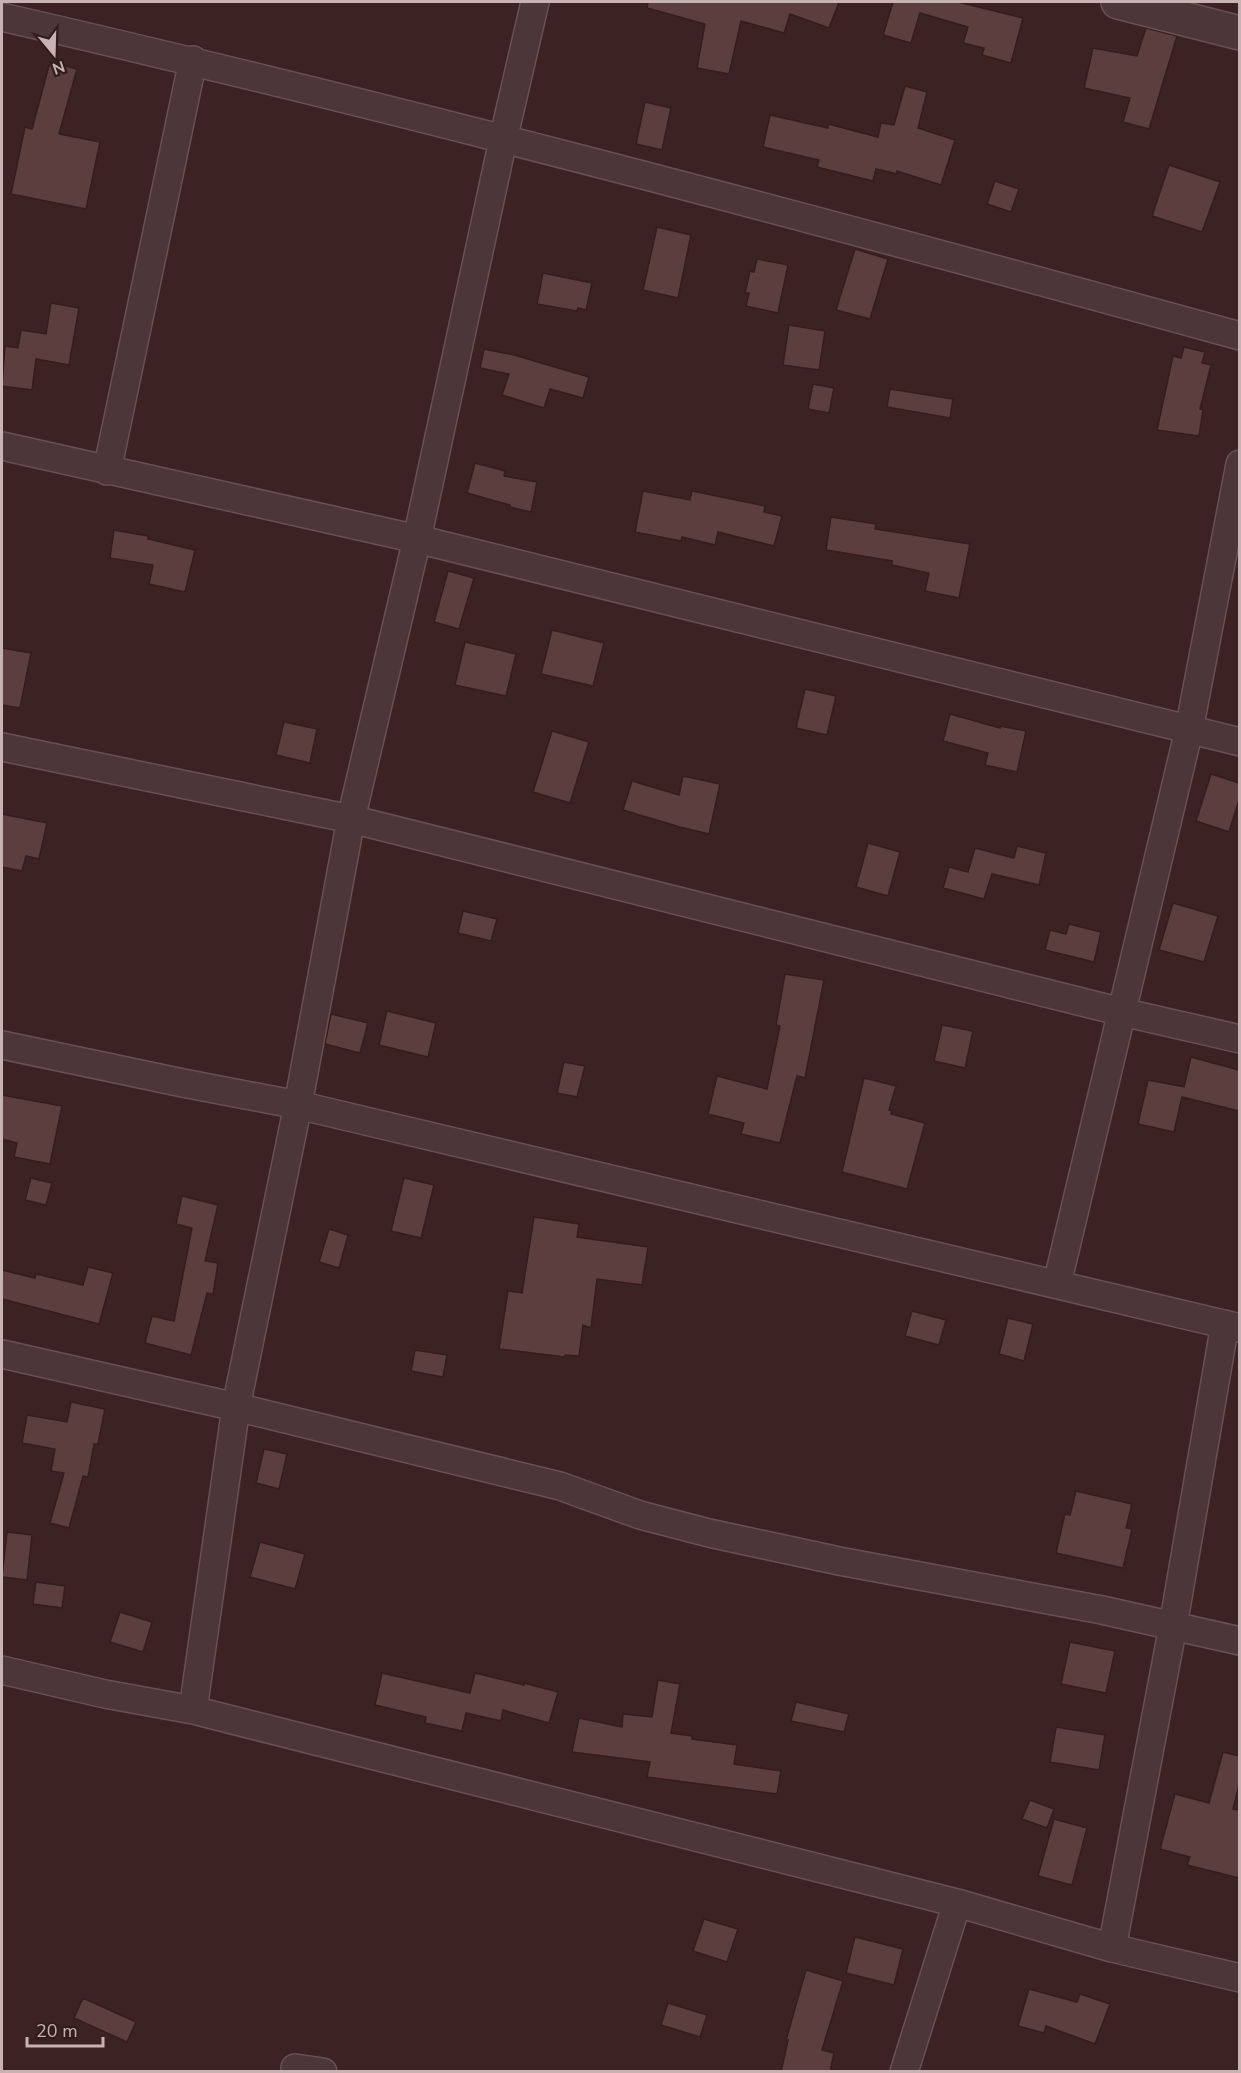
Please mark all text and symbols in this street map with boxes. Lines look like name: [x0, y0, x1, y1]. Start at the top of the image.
north arrow: [24, 24, 84, 84]
text: N: [49, 55, 68, 80]
scale bar: [27, 2010, 104, 2048]
text: 20 m: [36, 2019, 78, 2043]

